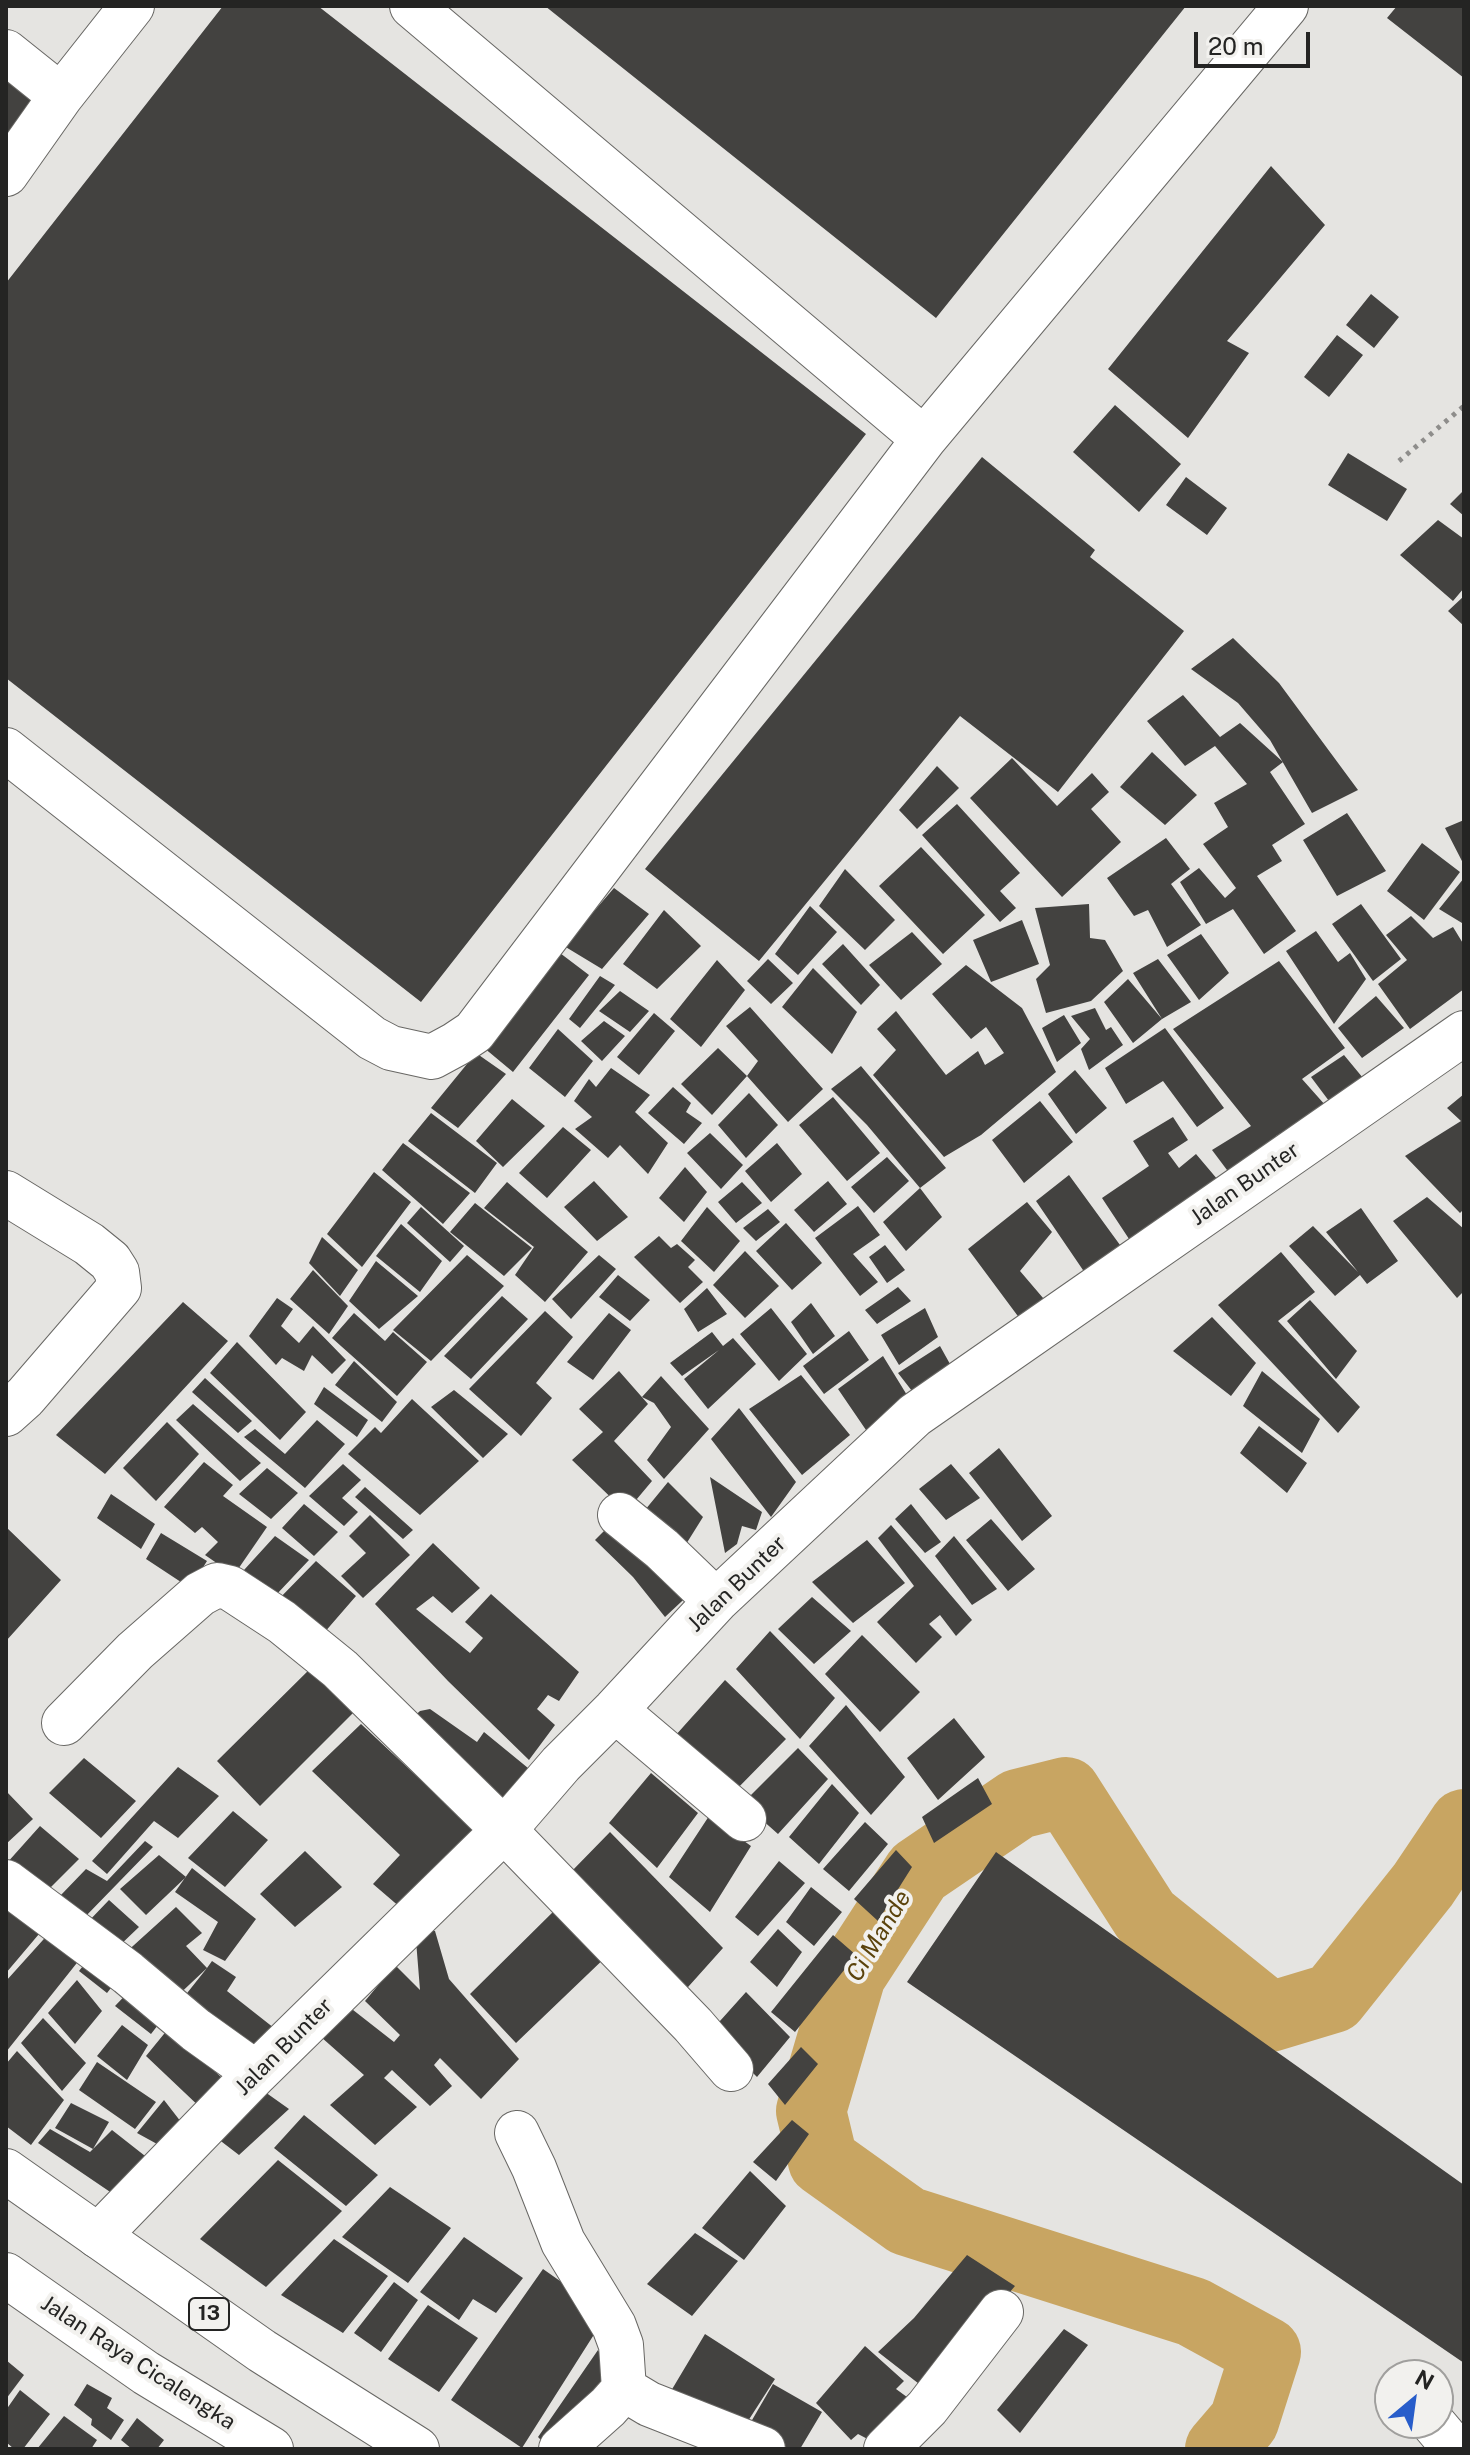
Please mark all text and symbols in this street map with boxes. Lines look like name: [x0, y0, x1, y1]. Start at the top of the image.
scale bar: [1198, 16, 1314, 66]
text: 20 m: [1208, 32, 1264, 60]
street label: Jalan Bunter: [1186, 1137, 1304, 1231]
street label: Jalan Bunter: [682, 1531, 792, 1637]
water label: Ci Mande: [841, 1885, 917, 1987]
street label: Jalan Bunter: [230, 1993, 338, 2101]
street label: Jalan Raya Cicalengka: [36, 2290, 240, 2436]
road number: 13: [189, 2298, 229, 2330]
north arrow: [1374, 2359, 1454, 2439]
text: N: [1411, 2364, 1438, 2395]

